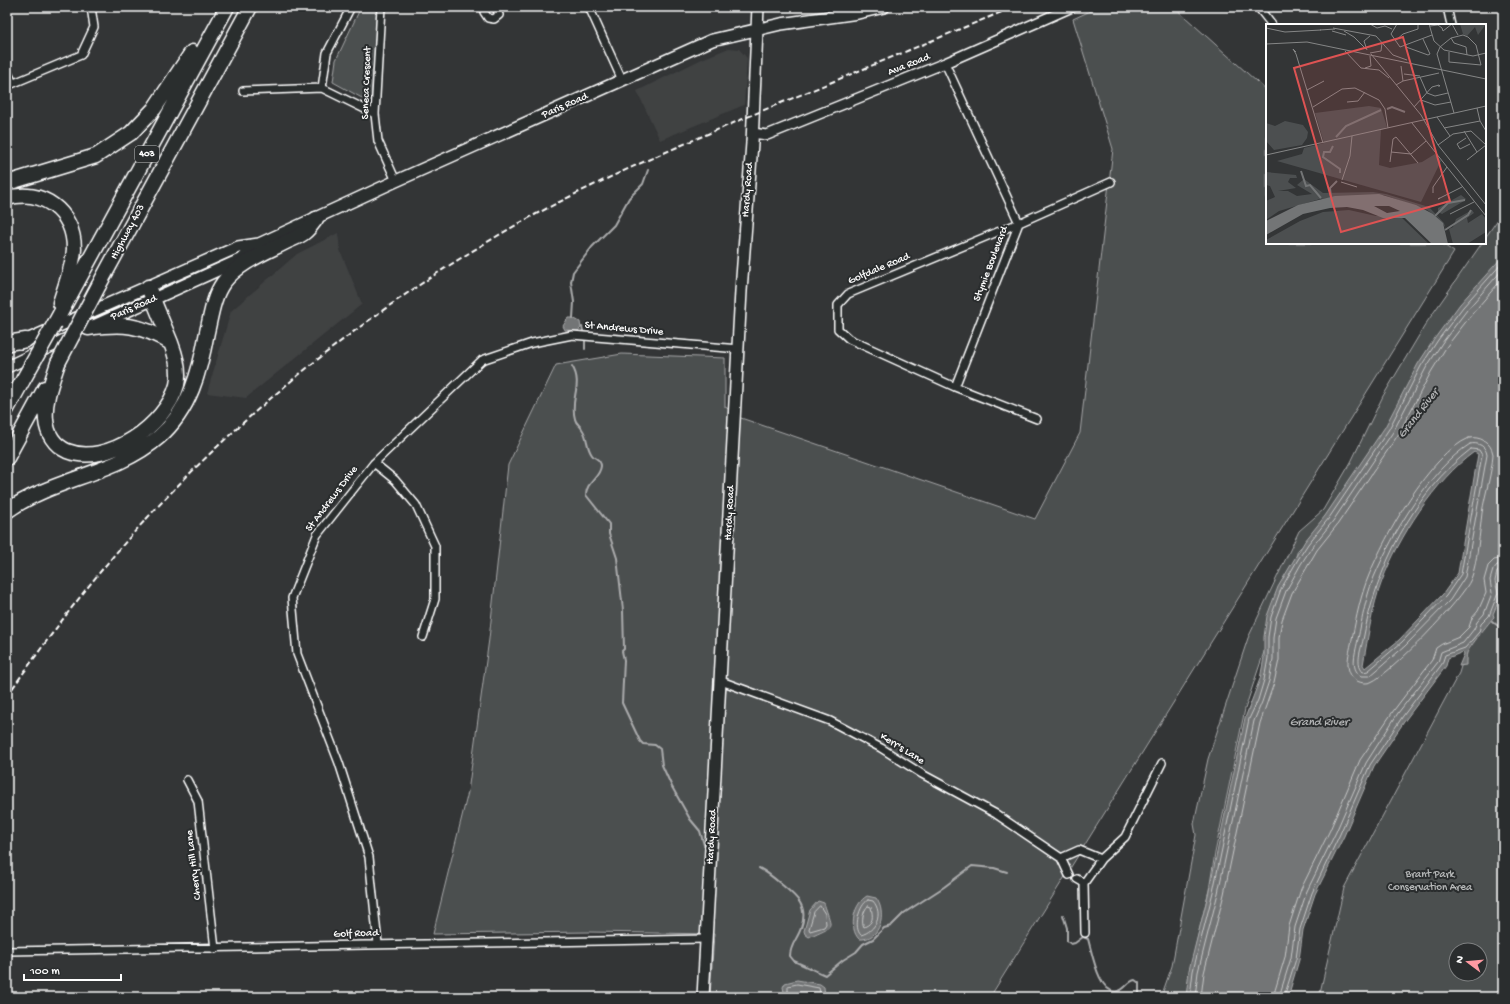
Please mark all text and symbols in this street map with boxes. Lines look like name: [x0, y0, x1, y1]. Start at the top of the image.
inset map: [1266, 24, 1486, 244]
street label: Seneca Crescent: [360, 45, 374, 120]
street label: Ava Road: [886, 51, 933, 79]
street label: Paris Road: [539, 90, 591, 122]
road number: 403: [135, 146, 159, 162]
street label: Hardy Road: [740, 161, 756, 218]
street label: Highway 403: [108, 202, 148, 262]
street label: Stymie Boulevard: [971, 223, 1011, 303]
street label: Golfdale Road: [846, 249, 913, 287]
street label: Paris Road: [108, 292, 160, 324]
street label: St Andrews Drive: [584, 320, 664, 338]
water label: Grand River: [1395, 384, 1444, 441]
street label: St Andrews Drive: [303, 464, 361, 534]
street label: Hardy Road: [723, 484, 738, 541]
water label: Grand River: [1290, 716, 1351, 730]
street label: Kerr's Lane: [878, 731, 927, 768]
street label: Hardy Road: [705, 808, 720, 865]
street label: Cherry Hill Lane: [184, 829, 204, 901]
park label: Brant Park Conservation Area: [1388, 869, 1473, 894]
street label: Golf Road: [333, 926, 380, 941]
north arrow: [1448, 942, 1488, 982]
text: N: [1454, 955, 1467, 965]
scale bar: [24, 956, 121, 982]
text: 100 m: [29, 965, 60, 979]

